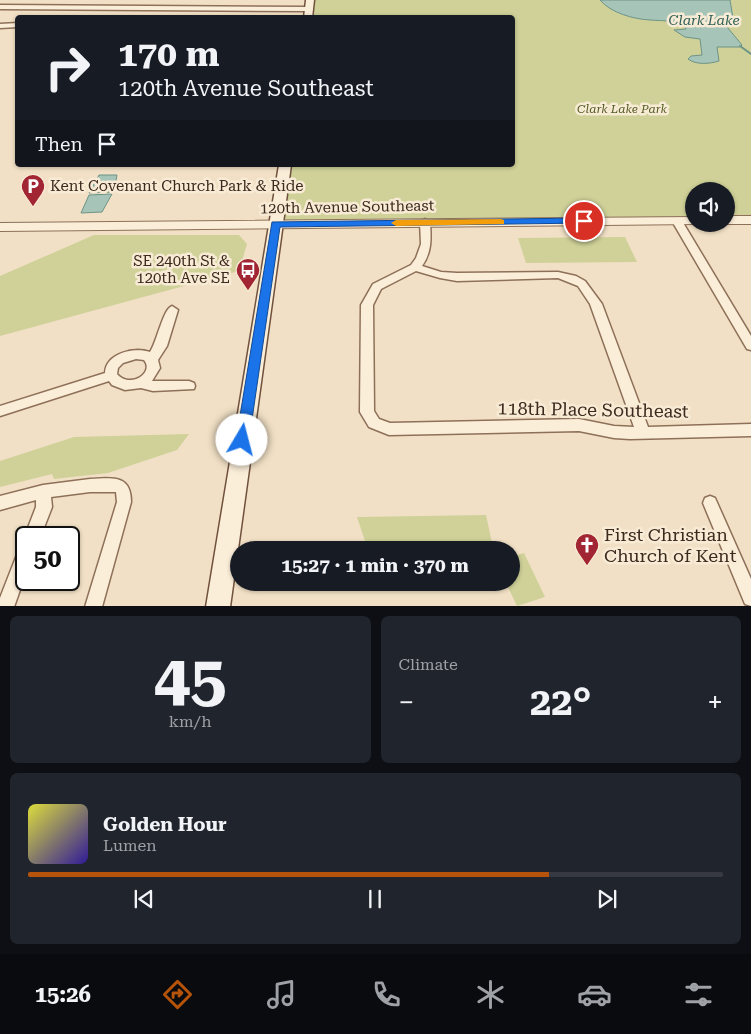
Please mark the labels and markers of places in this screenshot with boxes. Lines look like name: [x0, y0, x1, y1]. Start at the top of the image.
parking icon: Kent Covenant Church Park & Ride: [20, 173, 46, 207]
place label: Kent Covenant Church Park & Ride: [50, 177, 304, 195]
pin: [563, 200, 605, 242]
place label: SE 240th St & 120th Ave SE: [133, 252, 230, 287]
bus stop icon: SE 240th St & 120th Ave SE: [235, 257, 261, 291]
place label: First Christian Church of Kent: [604, 524, 737, 566]
church icon: First Christian Church of Kent: [574, 532, 600, 566]

